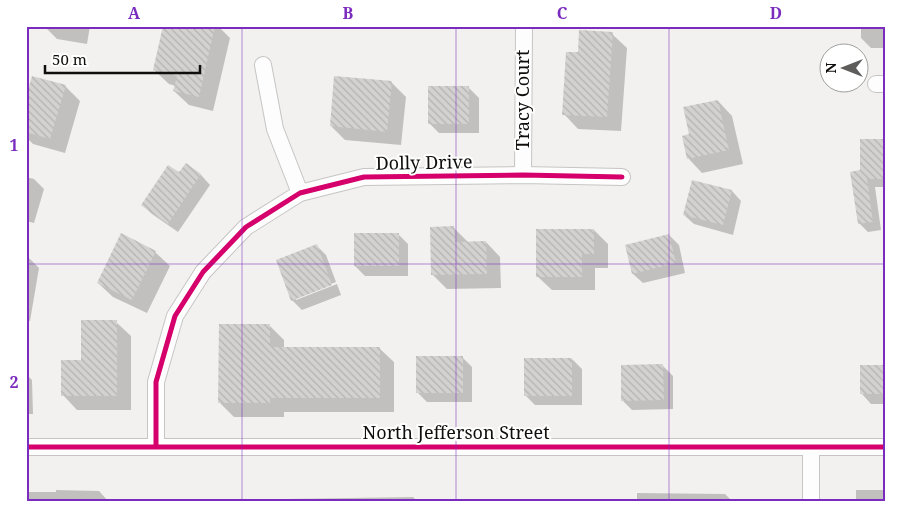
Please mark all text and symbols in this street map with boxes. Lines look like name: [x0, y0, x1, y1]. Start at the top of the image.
text: A: [128, 2, 141, 24]
text: B: [343, 2, 354, 24]
text: C: [557, 2, 568, 24]
text: D: [770, 2, 782, 24]
scale bar: [45, 42, 200, 74]
north arrow: [818, 42, 868, 92]
text: 50 m: [52, 49, 87, 69]
street label: Tracy Court: [510, 50, 534, 150]
text: N: [821, 62, 840, 74]
text: 1: [9, 134, 19, 156]
street label: Dolly Drive: [375, 149, 473, 175]
text: 2: [9, 371, 19, 393]
street label: North Jefferson Street: [363, 420, 549, 444]

